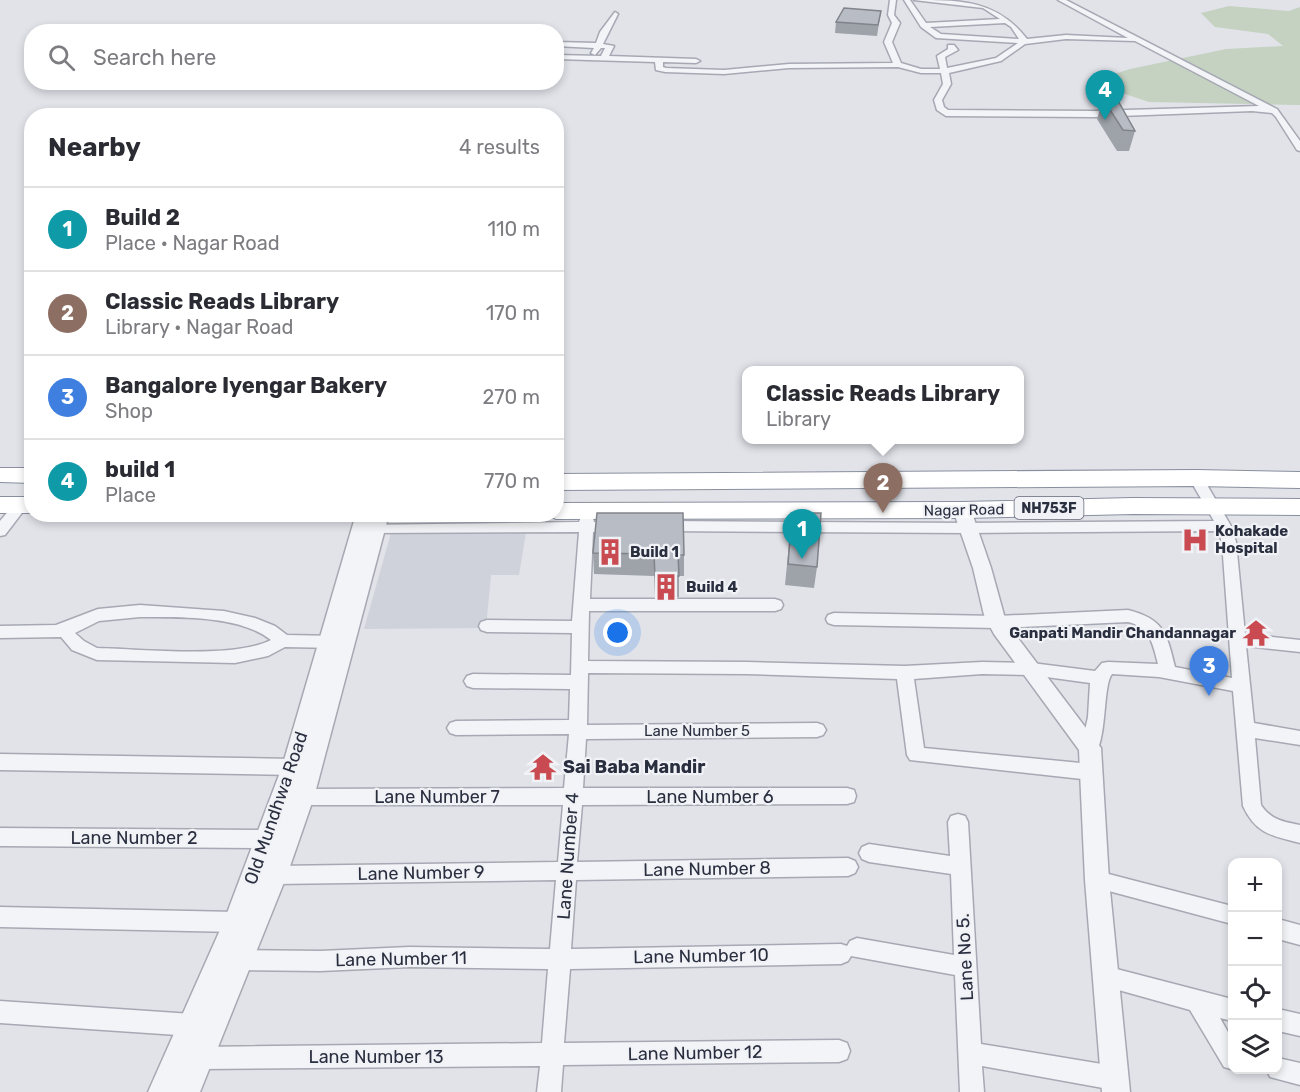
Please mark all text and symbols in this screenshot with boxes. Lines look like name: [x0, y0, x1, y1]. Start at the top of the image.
search box: [24, 24, 564, 90]
icon: search: [45, 41, 78, 74]
text: Search here: [93, 44, 216, 71]
pin: 4: [1086, 70, 1124, 120]
text: Nearby: [48, 132, 141, 163]
text: 4 results: [459, 135, 540, 159]
text: Build 2: [105, 204, 180, 231]
text: 1: [63, 217, 72, 241]
text: 110 m: [488, 217, 540, 241]
text: Place · Nagar Road: [105, 231, 280, 255]
text: Classic Reads Library: [105, 288, 339, 315]
text: 2: [61, 301, 74, 325]
text: 170 m: [486, 301, 540, 325]
text: Library · Nagar Road: [105, 315, 293, 339]
popup: [742, 366, 1024, 444]
text: Bangalore Iyengar Bakery: [105, 372, 387, 399]
text: Classic Reads Library: [766, 380, 1000, 407]
text: 3: [61, 385, 74, 409]
text: 270 m: [483, 385, 540, 409]
text: Shop: [105, 399, 153, 423]
text: Library: [766, 407, 831, 431]
text: build 1: [105, 456, 175, 483]
pin: 2: [864, 464, 902, 513]
text: 4: [61, 469, 74, 493]
text: 770 m: [484, 469, 540, 493]
text: Place: [105, 483, 156, 507]
road number: NH753F: [1014, 497, 1084, 519]
street label: Nagar Road: [924, 500, 1004, 520]
pin: 1: [782, 510, 822, 559]
place label: Kohakade Hospital: [1215, 522, 1288, 557]
hospital icon: Kohakade Hospital: [1180, 525, 1210, 555]
building icon: Build 1: [595, 537, 625, 567]
place label: Build 1: [630, 543, 679, 561]
building icon: Build 4: [651, 572, 681, 602]
place label: Build 4: [686, 578, 738, 596]
your location: [603, 618, 632, 647]
temple icon: Ganpati Mandir Chandannagar: [1241, 618, 1271, 648]
place label: Ganpati Mandir Chandannagar: [1009, 624, 1236, 642]
pin: 3: [1190, 646, 1228, 696]
street label: Lane Number 5: [644, 722, 750, 740]
street label: Old Mundhwa Road: [239, 729, 313, 887]
temple icon: Sai Baba Mandir: [528, 752, 558, 782]
place label: Sai Baba Mandir: [563, 756, 705, 778]
street label: Lane Number 7: [374, 786, 500, 808]
street label: Lane Number 6: [646, 786, 774, 808]
street label: Lane Number 4: [553, 792, 583, 920]
street label: Lane Number 2: [70, 827, 198, 849]
street label: Lane Number 8: [643, 857, 771, 881]
map controls: [1228, 858, 1282, 1074]
button: +: [1228, 858, 1282, 912]
street label: Lane Number 9: [357, 861, 485, 885]
button: −: [1228, 912, 1282, 966]
street label: Lane No 5.: [952, 913, 978, 1001]
street label: Lane Number 10: [633, 944, 769, 968]
street label: Lane Number 11: [335, 947, 467, 971]
button: locate: [1228, 966, 1282, 1020]
button: layers: [1228, 1020, 1282, 1074]
street label: Lane Number 12: [627, 1041, 763, 1065]
street label: Lane Number 13: [309, 1046, 443, 1068]

